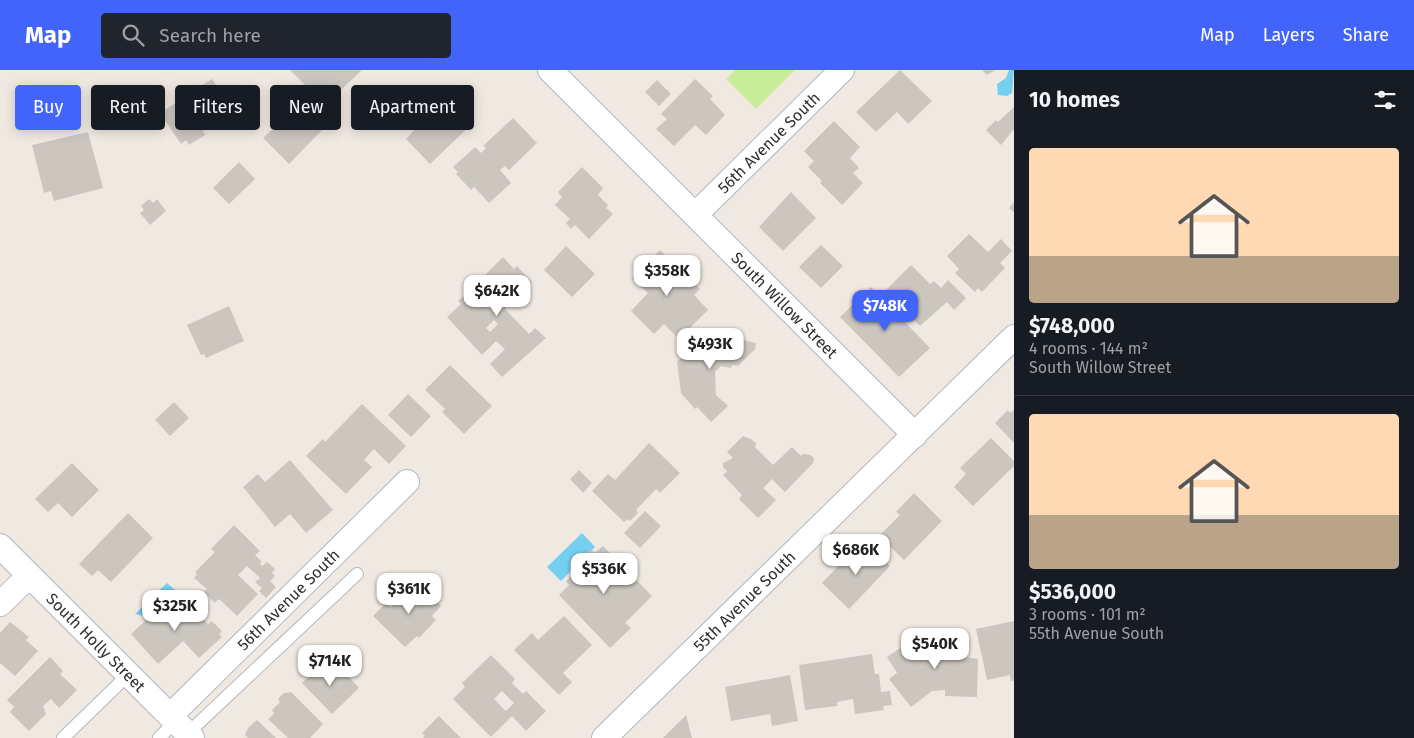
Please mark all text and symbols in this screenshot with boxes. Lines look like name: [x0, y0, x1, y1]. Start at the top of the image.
search box: [101, 13, 451, 58]
text: Map: [25, 21, 71, 49]
icon: search: [119, 21, 147, 49]
text: Search here: [159, 24, 261, 47]
text: Map: [1200, 24, 1235, 46]
text: Layers: [1263, 24, 1315, 46]
text: Share: [1343, 24, 1389, 46]
chip: Buy: [15, 85, 81, 130]
chip: Rent: [91, 85, 165, 130]
chip: Filters: [175, 85, 260, 130]
chip: New: [270, 85, 341, 130]
chip: Apartment: [351, 85, 474, 130]
icon: filters: [1371, 86, 1399, 114]
text: 10 homes: [1029, 87, 1120, 113]
street label: 56th Avenue South: [714, 88, 824, 197]
icon: home: [1169, 181, 1259, 271]
street label: South Willow Street: [728, 248, 842, 362]
pin: $358K: [632, 254, 702, 297]
text: $358K: [644, 261, 690, 280]
pin: $642K: [462, 274, 532, 317]
text: $642K: [475, 281, 519, 300]
pin: $748K: [850, 290, 920, 332]
text: $748K: [863, 296, 907, 315]
text: $748,000: [1029, 313, 1115, 339]
pin: $493K: [675, 328, 745, 370]
text: $493K: [688, 334, 732, 353]
text: 4 rooms · 144 m²: [1029, 339, 1148, 358]
text: South Willow Street: [1029, 358, 1171, 377]
icon: home: [1169, 446, 1259, 536]
pin: $686K: [821, 534, 891, 576]
text: $686K: [833, 540, 879, 559]
street label: 56th Avenue South: [233, 545, 343, 654]
street label: 55th Avenue South: [689, 547, 799, 655]
pin: $536K: [569, 552, 639, 595]
text: $536K: [582, 559, 626, 578]
pin: $361K: [374, 572, 444, 615]
text: $361K: [388, 579, 430, 598]
text: $536,000: [1029, 579, 1116, 605]
street label: South Holly Street: [43, 589, 150, 696]
pin: $325K: [140, 590, 210, 632]
text: $325K: [153, 596, 197, 615]
text: 3 rooms · 101 m²: [1029, 605, 1146, 624]
text: 55th Avenue South: [1029, 624, 1164, 643]
pin: $540K: [900, 628, 970, 670]
text: $540K: [912, 634, 958, 653]
pin: $714K: [295, 644, 365, 687]
text: $714K: [309, 651, 351, 670]

